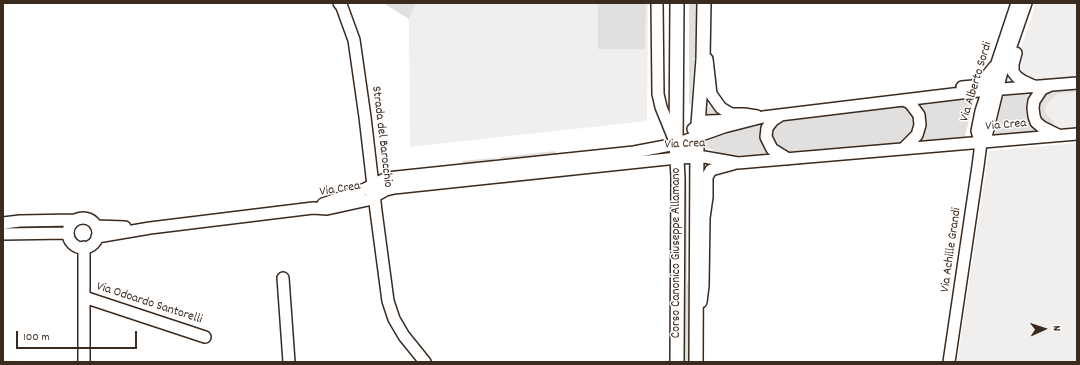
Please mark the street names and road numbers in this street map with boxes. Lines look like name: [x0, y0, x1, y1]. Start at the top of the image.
street label: Via Alberto Sordi: [957, 40, 997, 124]
street label: Strada del Barocchio: [367, 85, 395, 189]
street label: Via Crea: [985, 116, 1027, 136]
street label: Via Crea: [664, 136, 706, 154]
street label: Corso Canonico Giuseppe Allamano: [669, 168, 685, 338]
street label: Via Crea: [319, 179, 361, 201]
street label: Via Achille Grandi: [938, 207, 966, 293]
street label: Via Odoardo Santorelli: [94, 280, 204, 328]

